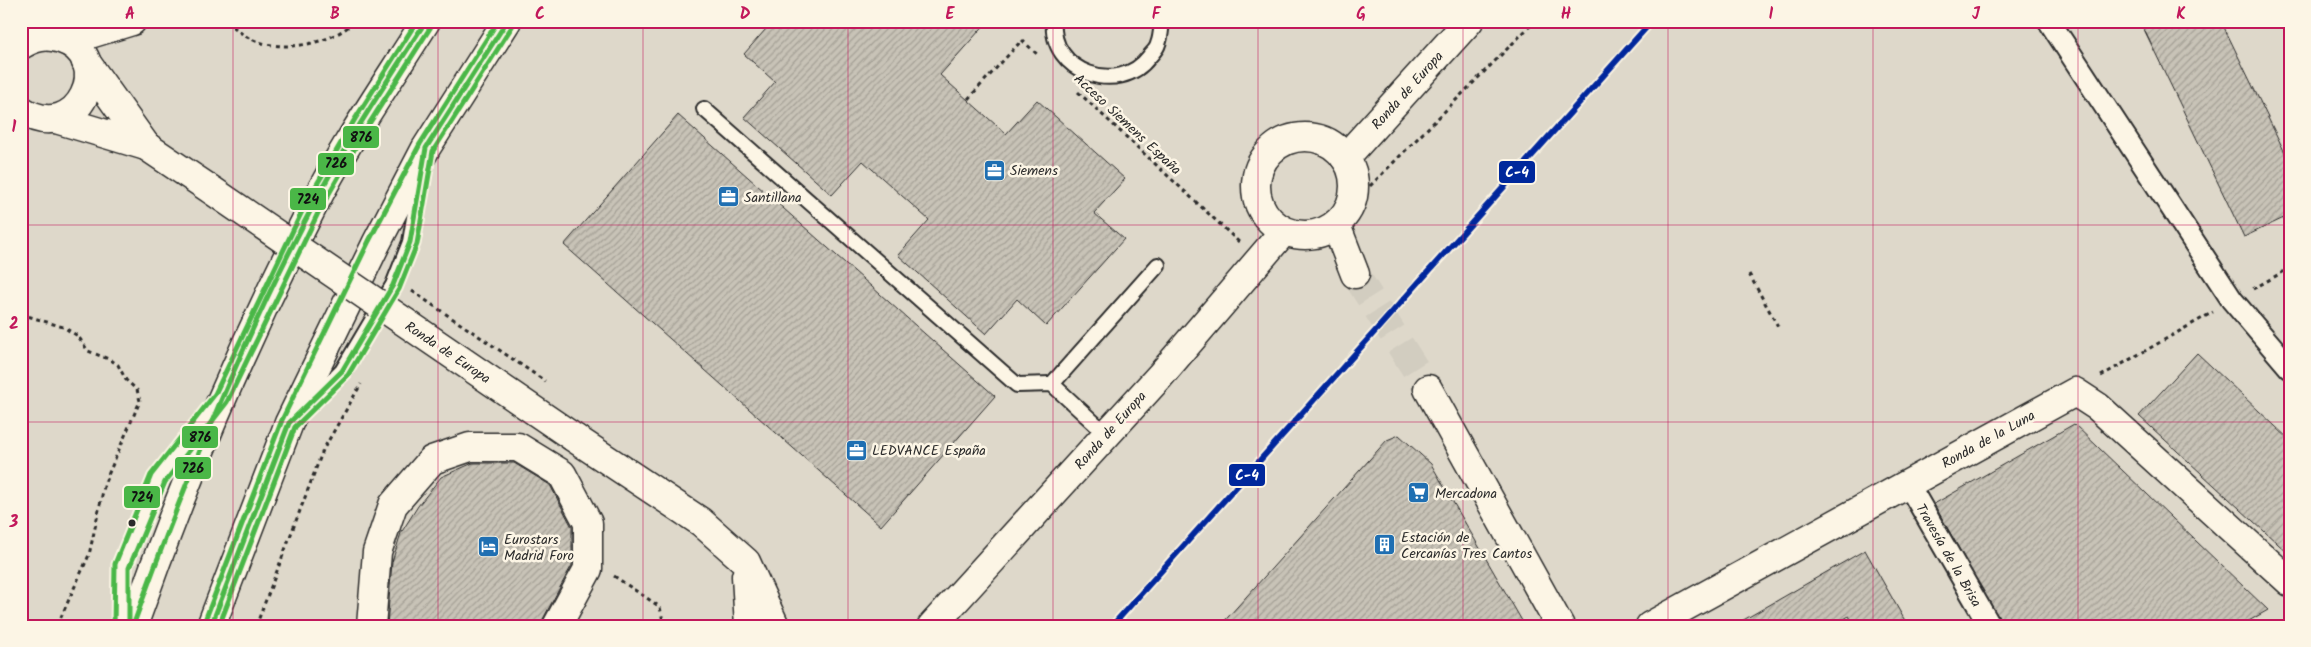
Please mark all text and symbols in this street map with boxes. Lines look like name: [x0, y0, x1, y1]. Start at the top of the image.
text: A: [125, 2, 135, 27]
text: B: [330, 2, 340, 27]
text: C: [535, 2, 545, 27]
text: D: [740, 2, 751, 27]
text: E: [946, 2, 956, 27]
text: F: [1152, 2, 1162, 27]
text: G: [1356, 2, 1366, 27]
text: H: [1561, 2, 1571, 27]
text: I: [1769, 2, 1774, 27]
text: J: [1972, 2, 1981, 27]
text: K: [2176, 2, 2186, 27]
street label: Ronda de Europa: [1366, 46, 1449, 135]
street label: Acceso Siemens España: [1069, 69, 1186, 181]
text: 1: [12, 115, 17, 140]
line badge: 876: [342, 125, 380, 149]
text: 876: [350, 127, 373, 149]
line badge: 726: [317, 152, 355, 176]
text: 726: [325, 153, 348, 175]
office icon: Siemens: [982, 158, 1006, 182]
place label: Siemens: [1010, 160, 1058, 182]
line badge: C-4: [1498, 160, 1536, 184]
text: C-4: [1505, 162, 1529, 184]
office icon: Santillana: [716, 185, 740, 209]
line badge: 724: [289, 187, 327, 211]
place label: Santillana: [744, 187, 802, 209]
text: 724: [297, 189, 320, 211]
text: 2: [9, 312, 19, 337]
street label: Ronda de Europa: [400, 316, 495, 390]
street label: Ronda de Europa: [1069, 386, 1152, 475]
street label: Ronda de la Luna: [1938, 405, 2039, 475]
line badge: 876: [181, 425, 219, 449]
text: 876: [189, 427, 212, 449]
office icon: LEDVANCE España: [844, 438, 868, 462]
place label: LEDVANCE España: [872, 440, 986, 462]
line badge: 726: [174, 456, 212, 480]
text: 726: [182, 458, 205, 480]
line badge: C-4: [1228, 463, 1266, 487]
text: C-4: [1235, 465, 1259, 487]
supermarket icon: Mercadona: [1407, 481, 1431, 505]
place label: Mercadona: [1435, 483, 1497, 505]
line badge: 724: [123, 485, 161, 509]
text: 724: [131, 487, 154, 509]
street label: Travesía de la Brisa: [1910, 500, 1987, 611]
text: 3: [9, 510, 19, 535]
unlabelled marker: [127, 518, 137, 528]
place label: Estación de Cercanías Tres Cantos: [1401, 527, 1532, 565]
place label: Eurostars Madrid Foro: [504, 529, 574, 567]
building icon: Estación de Cercanías Tres Cantos: [1373, 533, 1397, 557]
hotel icon: Eurostars Madrid Foro: [476, 535, 500, 559]

